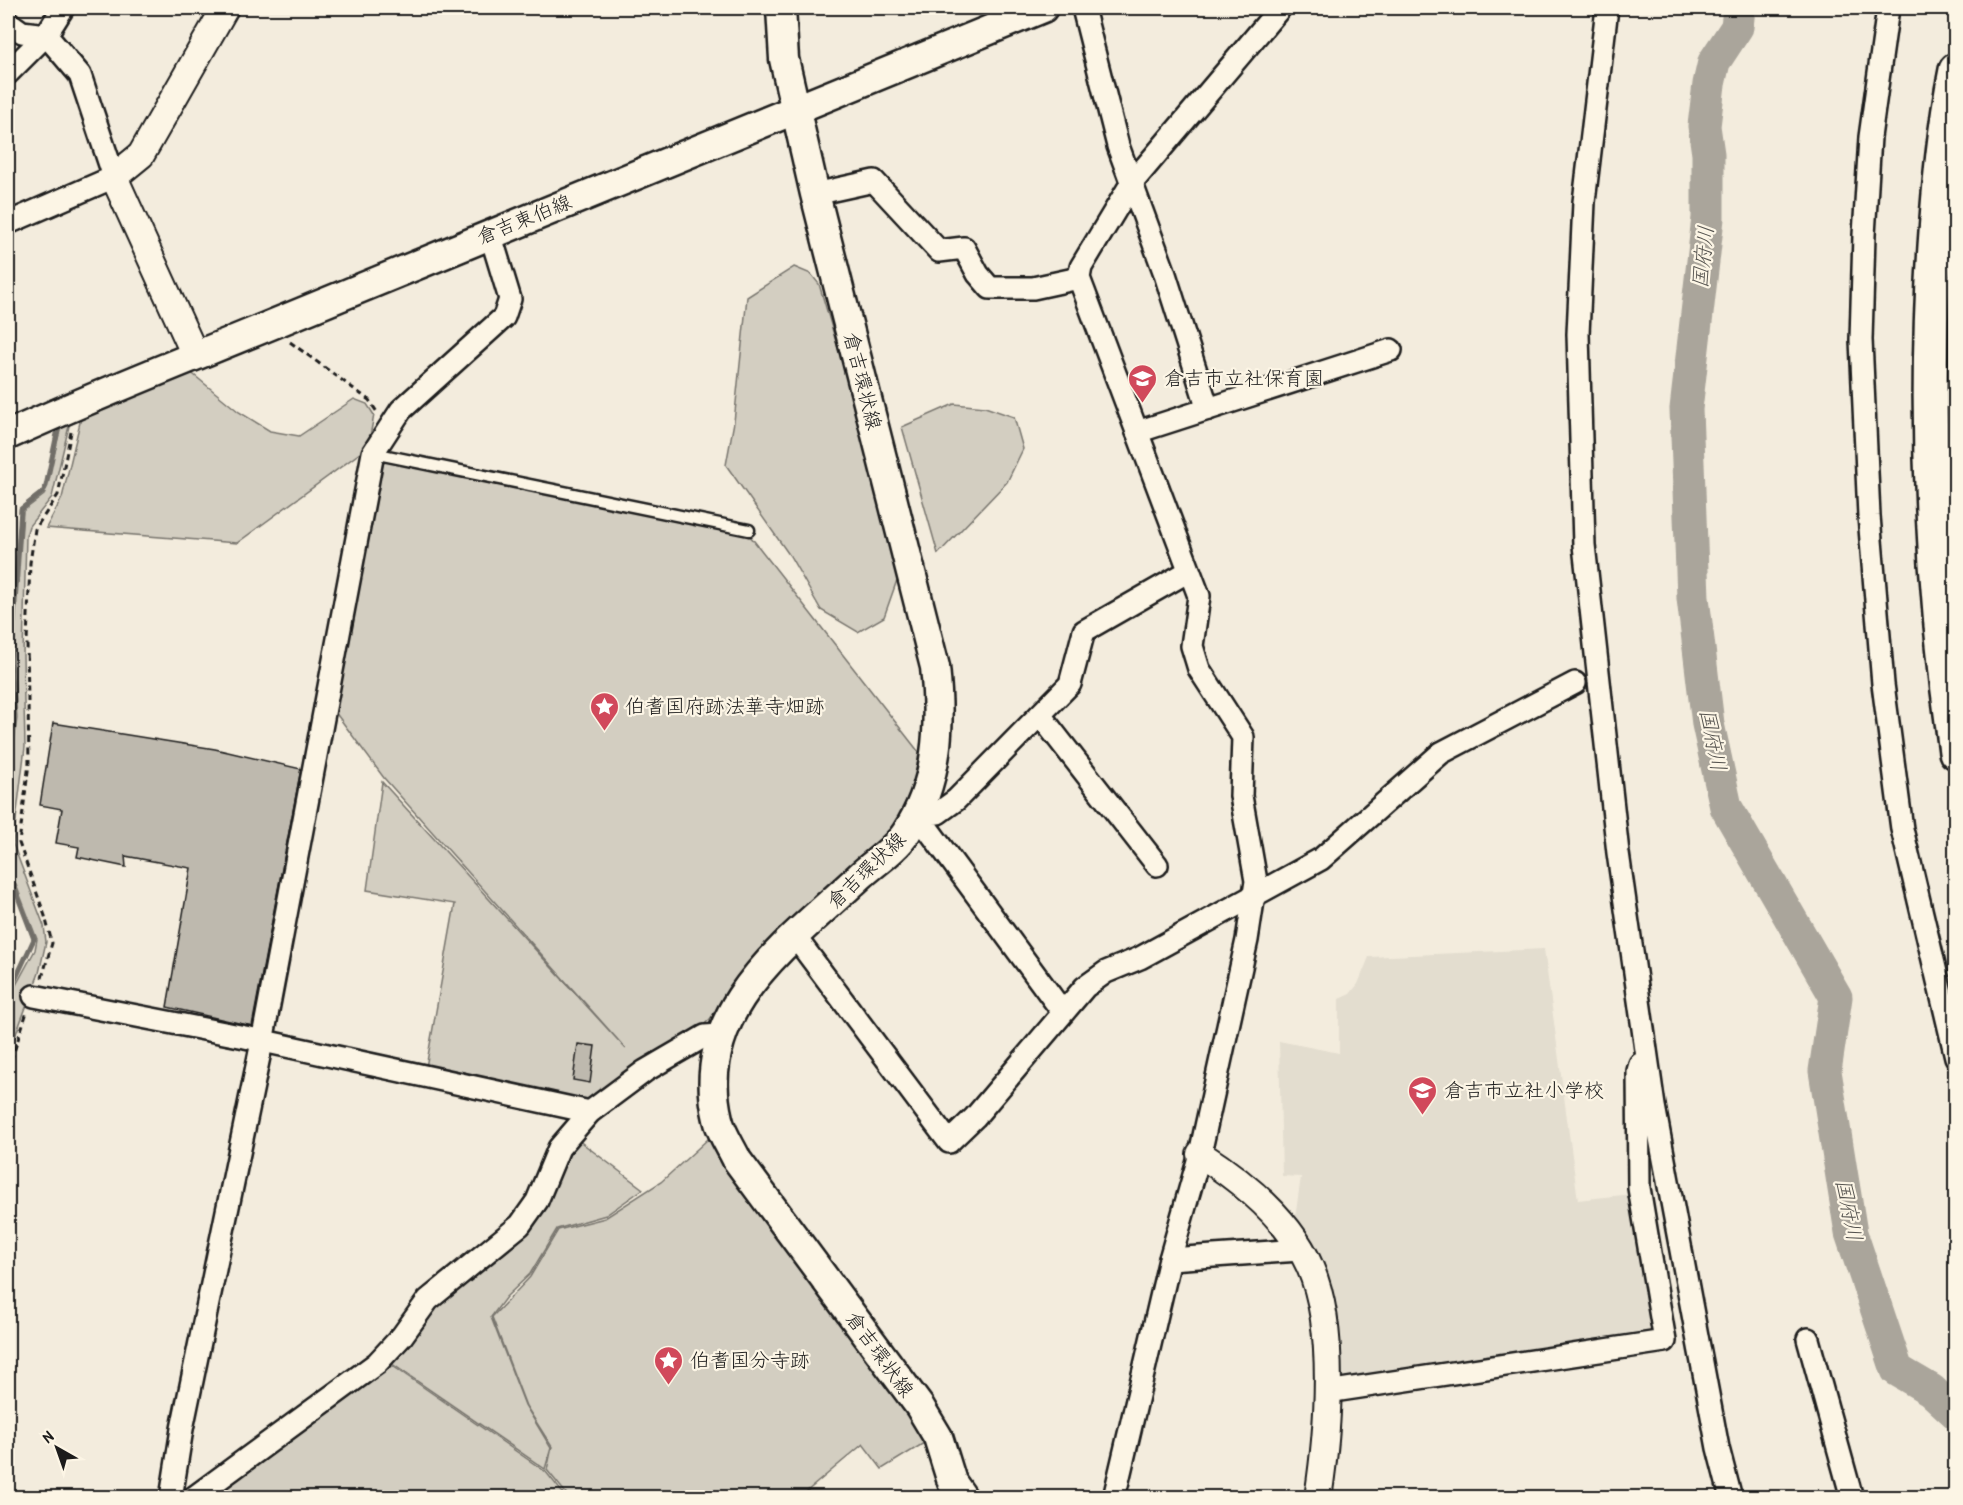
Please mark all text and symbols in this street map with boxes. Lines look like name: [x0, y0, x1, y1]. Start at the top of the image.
street label: 倉吉東伯線: [472, 187, 575, 250]
water label: 国府川: [1685, 224, 1720, 290]
street label: 倉吉環状線: [838, 329, 889, 433]
school or university icon: 倉吉市立社保育園: [1127, 362, 1159, 404]
place label: 倉吉市立社保育園: [1164, 364, 1324, 391]
place icon: 伯耆国府跡法華寺畑跡: [588, 690, 620, 732]
place label: 伯耆国府跡法華寺畑跡: [625, 692, 825, 719]
water label: 国府川: [1693, 706, 1734, 774]
street label: 倉吉環状線: [820, 825, 911, 914]
school or university icon: 倉吉市立社小学校: [1407, 1074, 1439, 1116]
place label: 倉吉市立社小学校: [1444, 1076, 1604, 1103]
water label: 国府川: [1829, 1176, 1870, 1244]
street label: 倉吉環状線: [840, 1305, 921, 1402]
place icon: 伯耆国分寺跡: [653, 1344, 685, 1386]
place label: 伯耆国分寺跡: [690, 1346, 810, 1373]
north arrow: [27, 1418, 87, 1478]
text: N: [37, 1425, 58, 1448]

